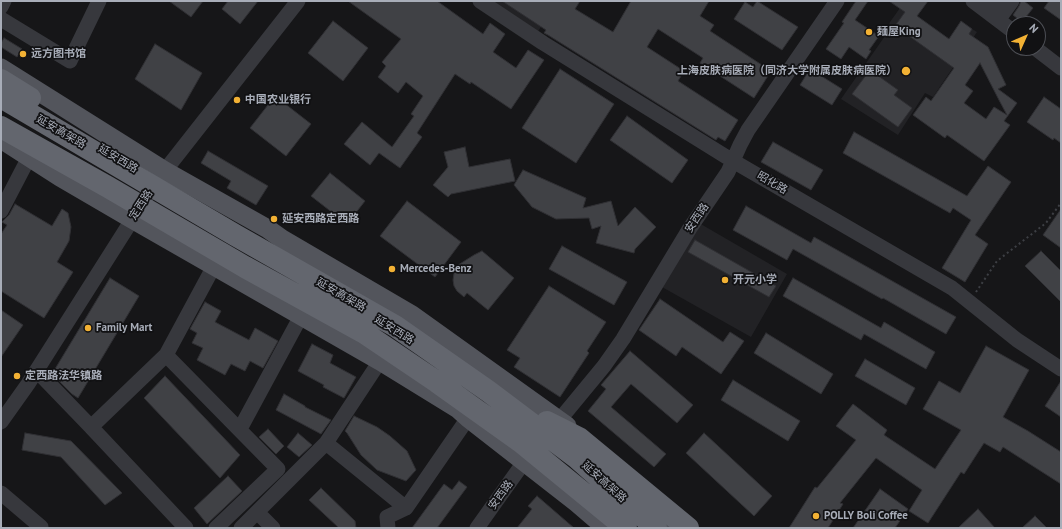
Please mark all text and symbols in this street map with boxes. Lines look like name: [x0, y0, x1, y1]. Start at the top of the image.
north arrow: [1006, 16, 1046, 56]
text: N: [1026, 21, 1041, 36]
place label: 麺屋King: [877, 25, 921, 39]
marker: 麺屋King: [864, 27, 874, 37]
place label: 远方图书馆: [31, 47, 86, 61]
marker: 远方图书馆: [18, 49, 28, 59]
place label: 上海皮肤病医院（同济大学附属皮肤病医院）: [677, 64, 897, 78]
marker: 上海皮肤病医院（同济大学附属皮肤病医院）: [900, 65, 912, 77]
place label: 中国农业银行: [245, 93, 311, 107]
marker: 中国农业银行: [232, 95, 242, 105]
street label: 延安高架路: [34, 113, 88, 151]
street label: 延安西路: [96, 142, 140, 176]
street label: 昭化路: [754, 169, 790, 197]
street label: 定西路: [126, 188, 156, 222]
street label: 安西路: [682, 201, 712, 235]
place label: 延安西路定西路: [282, 212, 359, 226]
marker: 延安西路定西路: [269, 214, 279, 224]
place label: Mercedes-Benz: [400, 262, 472, 276]
marker: Mercedes-Benz: [387, 264, 397, 274]
place label: 开元小学: [733, 273, 777, 287]
marker: 开元小学: [720, 275, 730, 285]
street label: 延安高架路: [314, 276, 368, 314]
street label: 延安西路: [372, 313, 416, 347]
place label: Family Mart: [96, 321, 152, 335]
marker: Family Mart: [83, 323, 93, 333]
place label: 定西路法华镇路: [25, 369, 102, 383]
marker: 定西路法华镇路: [12, 371, 22, 381]
street label: 延安高架路: [579, 459, 629, 505]
street label: 安西路: [486, 478, 516, 512]
place label: POLLY Boli Coffee: [824, 509, 908, 523]
marker: POLLY Boli Coffee: [811, 511, 821, 521]

